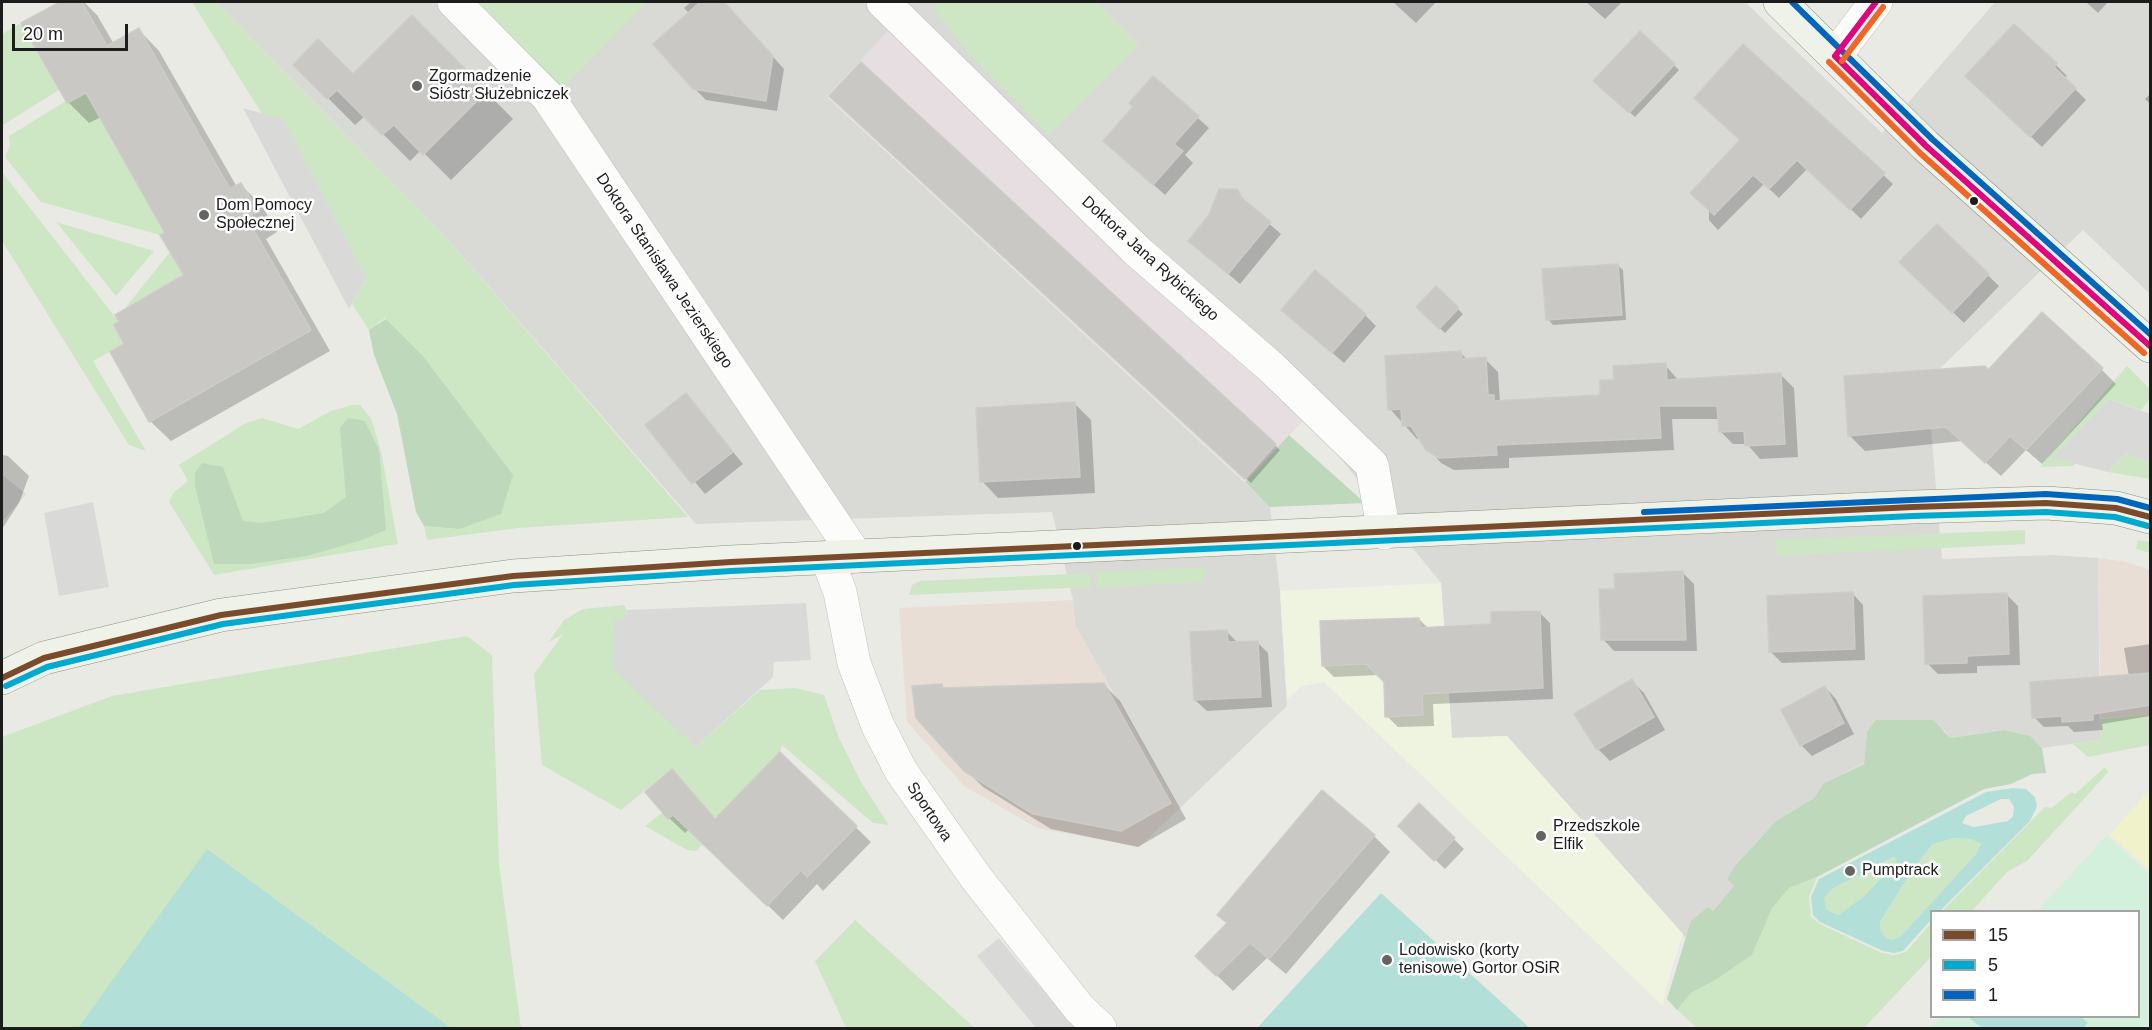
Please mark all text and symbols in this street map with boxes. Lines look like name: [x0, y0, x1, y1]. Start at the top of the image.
scale bar: [15, 12, 130, 50]
text: 20 m: [23, 24, 63, 44]
place label: Zgormadzenie Sióstr Służebniczek: [429, 67, 569, 105]
marker: Zgormadzenie Sióstr Służebniczek: [410, 79, 424, 93]
street label: Doktora Stanisława Jezierskiego: [591, 170, 737, 372]
street label: Doktora Jana Rybickiego: [1077, 192, 1223, 326]
unlabelled marker: [1968, 195, 1980, 207]
place label: Dom Pomocy Społecznej: [216, 196, 312, 234]
marker: Dom Pomocy Społecznej: [197, 208, 211, 222]
unlabelled marker: [1071, 540, 1083, 552]
street label: Sportowa: [902, 779, 956, 845]
place label: Przedszkole Elfik: [1553, 817, 1640, 855]
marker: Przedszkole Elfik: [1534, 829, 1548, 843]
place label: Pumptrack: [1862, 861, 1938, 881]
marker: Pumptrack: [1843, 864, 1857, 878]
legend: [1930, 910, 2140, 1018]
text: 15: [1988, 925, 2008, 945]
place label: Lodowisko (korty tenisowe) Gortor OSiR: [1399, 941, 1560, 979]
marker: Lodowisko (korty tenisowe) Gortor OSiR: [1380, 953, 1394, 967]
text: 5: [1988, 955, 1998, 975]
text: 1: [1988, 985, 1998, 1005]

